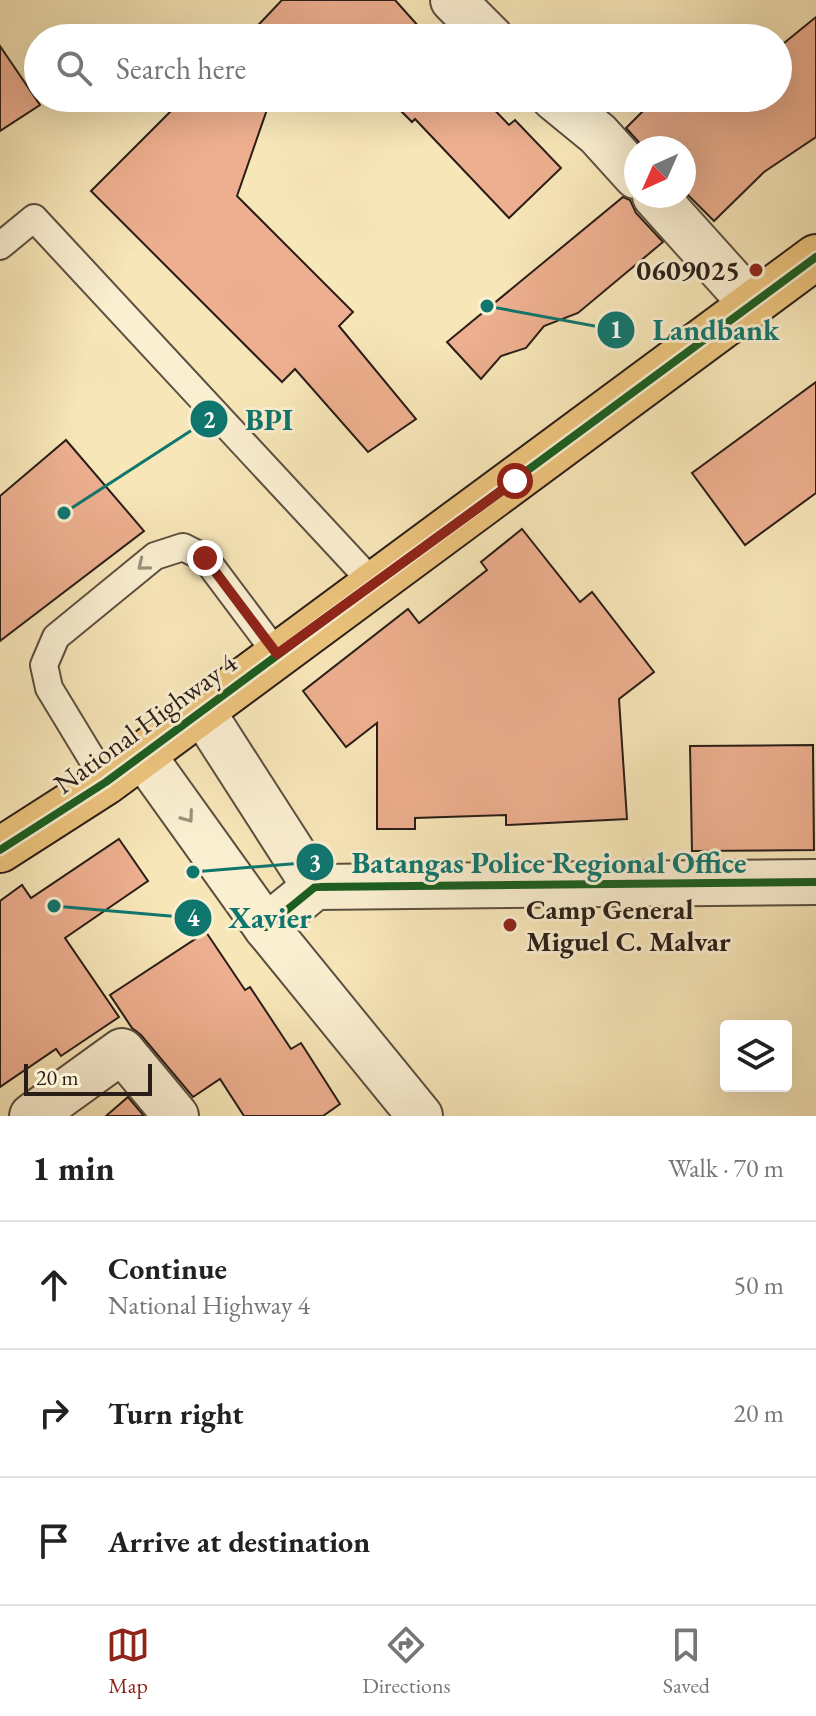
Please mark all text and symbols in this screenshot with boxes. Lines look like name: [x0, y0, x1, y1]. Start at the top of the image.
search box: [24, 24, 792, 112]
icon: search: [52, 46, 96, 90]
text: Search here: [116, 49, 246, 88]
north arrow: [624, 136, 696, 208]
place label: 0609025: [636, 252, 740, 288]
marker: 0609025: [747, 261, 765, 279]
callout: Landbank: [596, 303, 795, 357]
text: Landbank: [653, 310, 780, 349]
text: 1: [610, 314, 622, 345]
callout: BPI: [189, 392, 309, 446]
text: BPI: [245, 400, 293, 439]
text: 2: [203, 404, 216, 435]
route start: [497, 463, 533, 499]
route end: [187, 540, 223, 576]
one-way arrow: [137, 556, 152, 570]
street label: National Highway 4: [46, 644, 244, 801]
one-way arrow: [178, 808, 192, 823]
callout: Batangas Police Regional Office: [295, 835, 762, 889]
text: Batangas Police Regional Office: [352, 843, 746, 882]
text: 3: [309, 847, 321, 878]
callout: Xavier: [173, 891, 328, 945]
place label: Camp General Miguel C. Malvar: [526, 891, 731, 959]
text: Xavier: [227, 898, 312, 937]
text: 4: [187, 902, 200, 933]
marker: Camp General Miguel C. Malvar: [501, 916, 519, 934]
map controls: [720, 1020, 792, 1092]
button: layers: [720, 1020, 792, 1092]
scale bar: [24, 1060, 152, 1096]
text: 20 m: [36, 1063, 79, 1092]
text: 1 min: [32, 1146, 115, 1190]
text: Walk · 70 m: [668, 1151, 784, 1185]
text: Continue: [108, 1249, 227, 1288]
icon: ahead: [32, 1263, 76, 1307]
text: 50 m: [734, 1268, 784, 1302]
text: National Highway 4: [108, 1288, 310, 1322]
icon: right: [32, 1391, 76, 1435]
text: Turn right: [108, 1394, 244, 1433]
text: 20 m: [734, 1396, 784, 1430]
icon: arrive: [32, 1519, 76, 1563]
text: Arrive at destination: [108, 1522, 370, 1561]
tab: Map: [106, 1623, 150, 1700]
tab: Directions: [362, 1623, 451, 1700]
tab: Saved: [663, 1623, 710, 1700]

